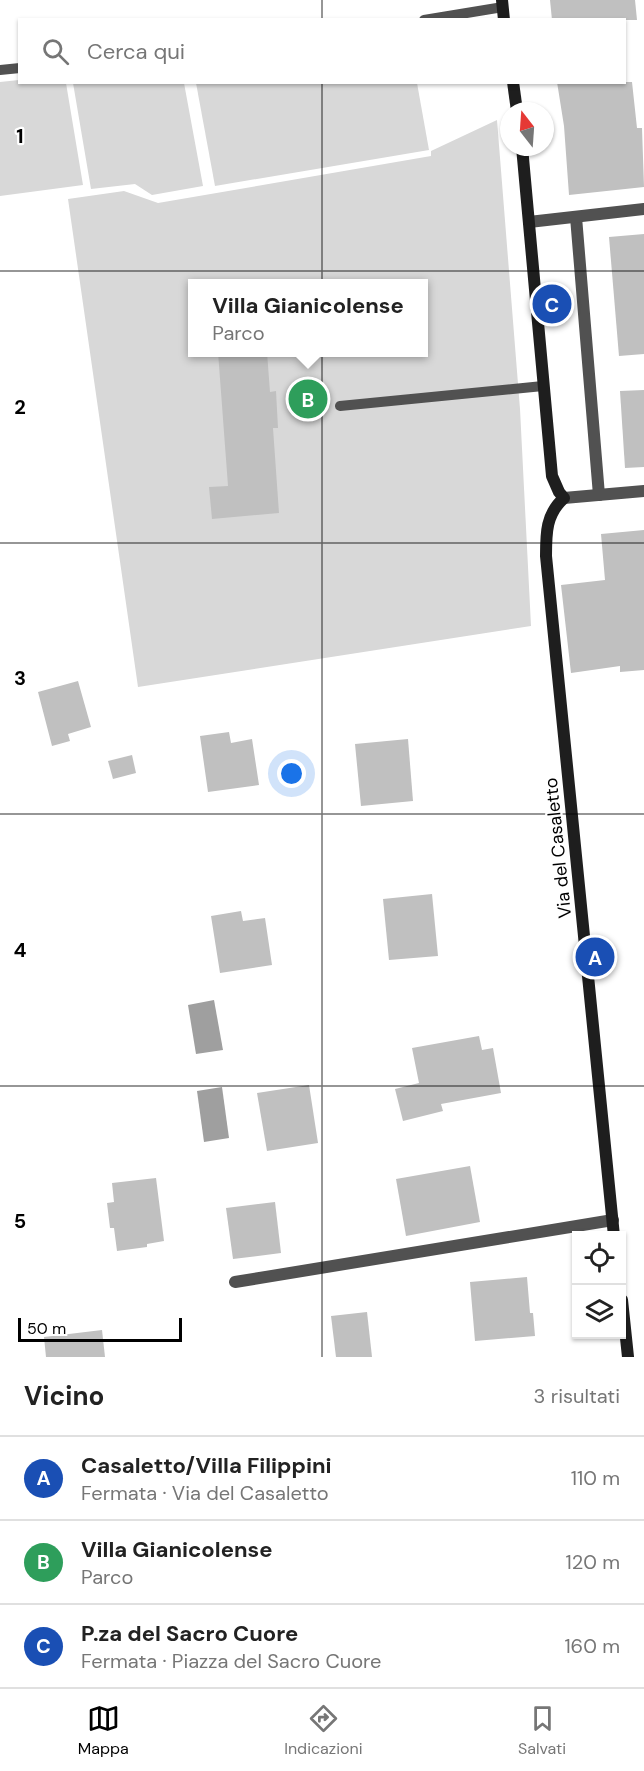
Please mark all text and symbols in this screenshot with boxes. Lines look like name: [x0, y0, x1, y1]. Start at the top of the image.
search box: [18, 18, 626, 84]
icon: search: [39, 35, 72, 68]
text: Cerca qui: [87, 37, 185, 66]
north arrow: [500, 102, 554, 156]
text: 1: [16, 123, 24, 149]
popup: [188, 279, 428, 357]
pin: C: [532, 282, 572, 326]
text: Villa Gianicolense: [212, 291, 404, 320]
text: Parco: [212, 320, 265, 346]
pin: B: [288, 376, 328, 422]
text: 2: [14, 394, 26, 420]
text: 3: [14, 665, 26, 691]
your location: [277, 759, 306, 788]
street label: Via del Casaletto: [539, 777, 577, 919]
pin: A: [576, 934, 614, 980]
text: 4: [14, 937, 27, 963]
text: 5: [14, 1208, 26, 1234]
map controls: [572, 1231, 626, 1339]
button: locate: [572, 1231, 626, 1285]
button: layers: [572, 1285, 626, 1339]
scale bar: [18, 1315, 182, 1342]
text: 50 m: [27, 1318, 66, 1339]
text: Vicino: [24, 1379, 104, 1413]
text: 3 risultati: [534, 1383, 620, 1409]
text: Casaletto/Villa Filippini: [81, 1451, 332, 1480]
text: A: [36, 1465, 51, 1491]
text: 110 m: [571, 1465, 620, 1491]
text: Fermata · Via del Casaletto: [81, 1480, 329, 1506]
text: Villa Gianicolense: [81, 1535, 272, 1564]
text: B: [37, 1549, 50, 1575]
text: 120 m: [566, 1549, 620, 1575]
text: Parco: [81, 1564, 133, 1590]
text: P.za del Sacro Cuore: [81, 1619, 298, 1648]
text: C: [36, 1633, 51, 1659]
text: 160 m: [564, 1633, 620, 1659]
text: Fermata · Piazza del Sacro Cuore: [81, 1648, 381, 1674]
tab: Mappa: [78, 1702, 129, 1759]
tab: Indicazioni: [284, 1702, 363, 1759]
tab: Salvati: [518, 1702, 566, 1759]

